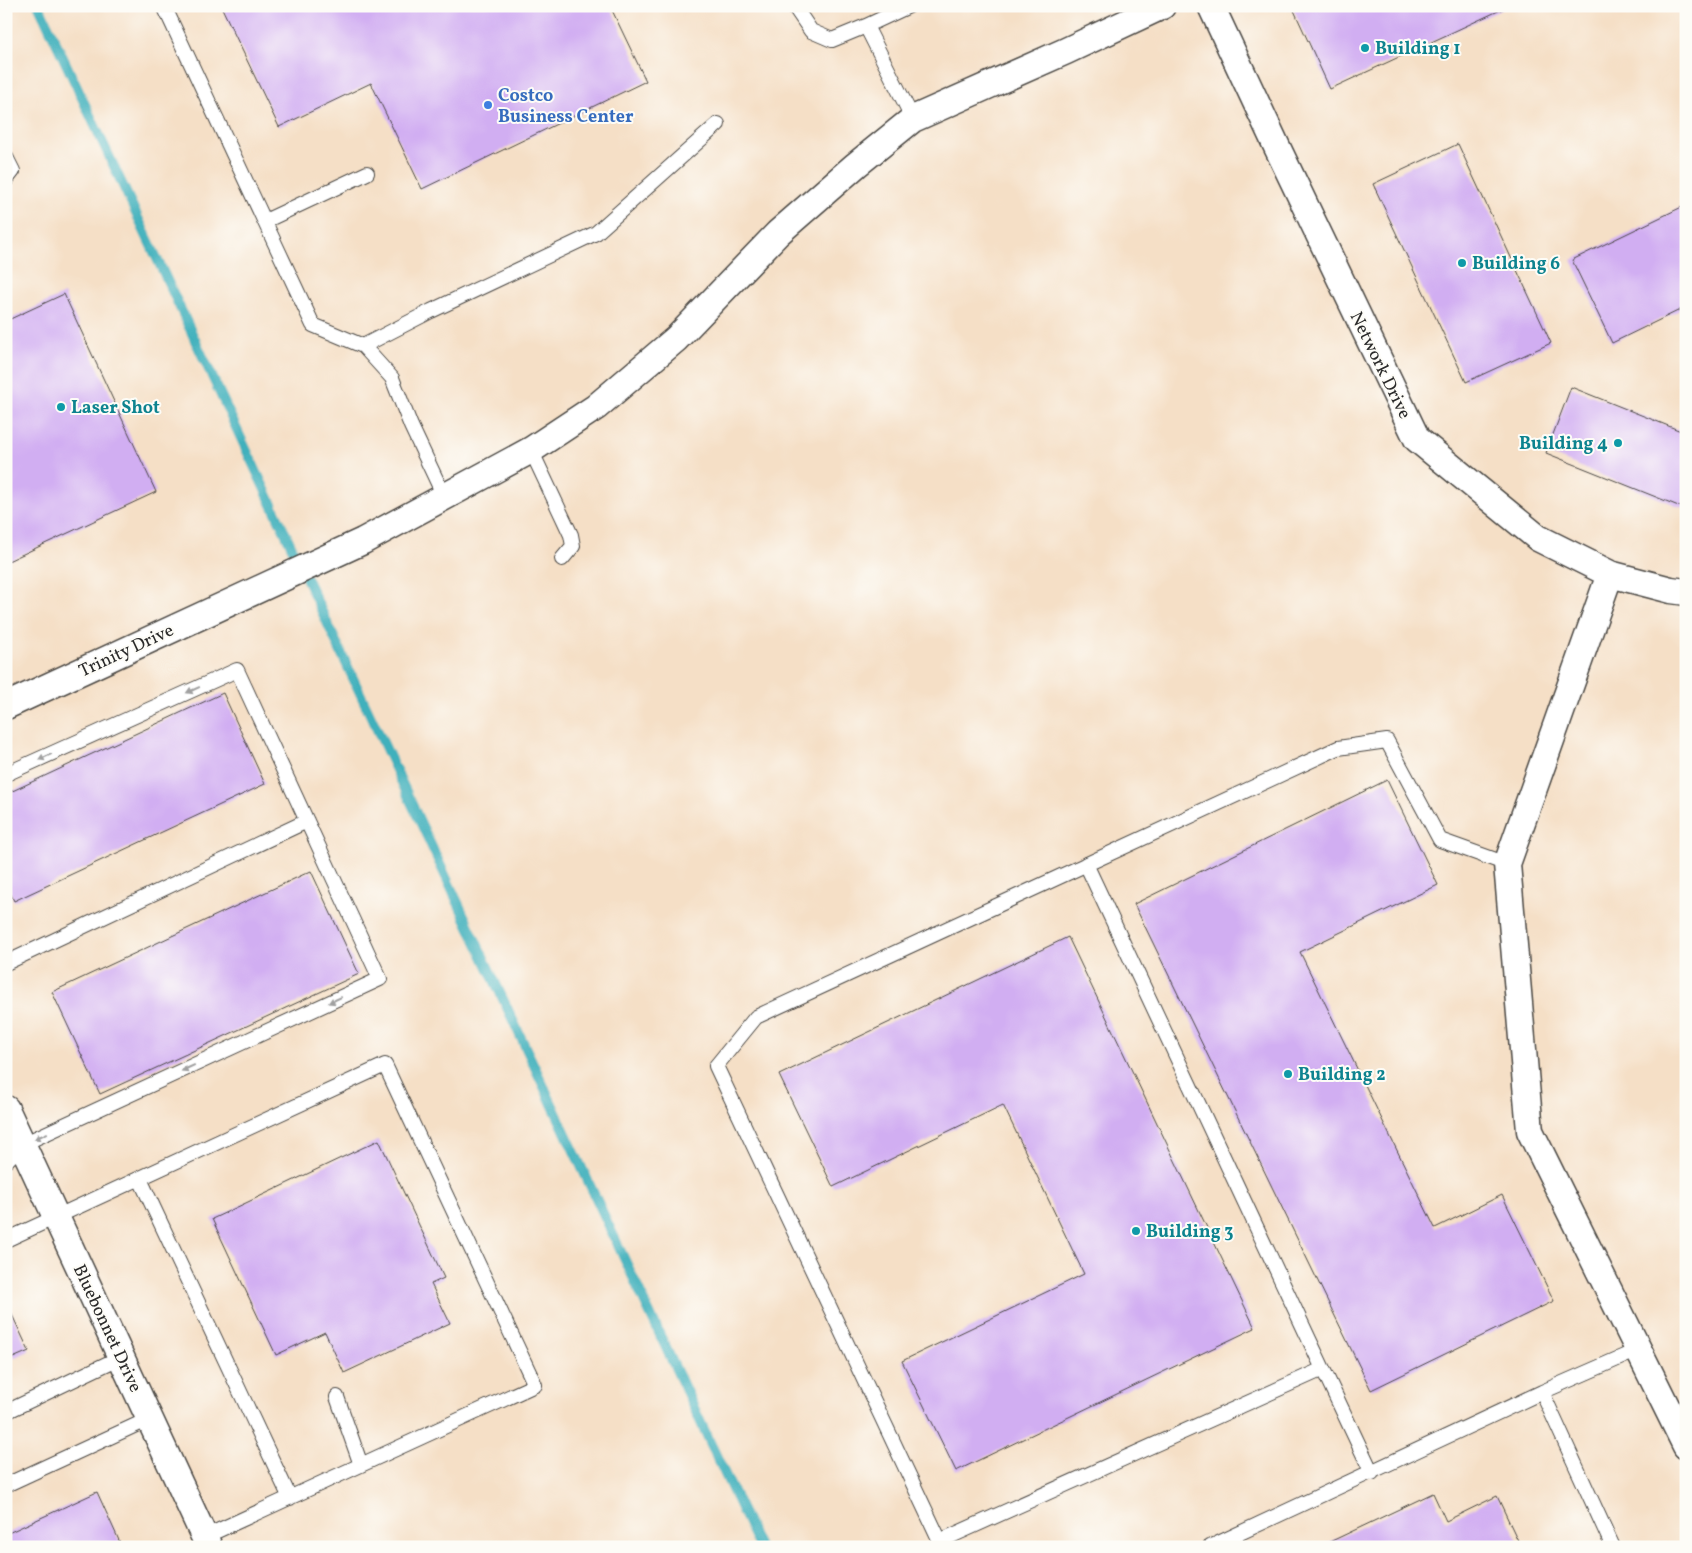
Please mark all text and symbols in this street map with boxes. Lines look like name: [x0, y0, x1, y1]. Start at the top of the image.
place label: Building 1: [1375, 37, 1460, 62]
marker: Building 1: [1359, 42, 1371, 54]
place label: Costco Business Center: [498, 84, 634, 130]
marker: Costco Business Center: [482, 99, 494, 111]
place label: Building 6: [1472, 252, 1560, 277]
marker: Building 6: [1456, 257, 1468, 269]
street label: Network Drive: [1343, 308, 1416, 423]
place label: Laser Shot: [71, 396, 160, 421]
marker: Laser Shot: [55, 401, 67, 413]
place label: Building 4: [1519, 432, 1608, 457]
marker: Building 4: [1612, 437, 1624, 449]
street label: Trinity Drive: [75, 618, 178, 684]
one-way arrow: [186, 686, 200, 694]
one-way arrow: [38, 753, 52, 761]
one-way arrow: [328, 996, 342, 1004]
place label: Building 2: [1298, 1063, 1386, 1088]
one-way arrow: [181, 1064, 195, 1072]
marker: Building 2: [1282, 1068, 1294, 1080]
one-way arrow: [34, 1133, 48, 1141]
place label: Building 3: [1146, 1220, 1233, 1245]
marker: Building 3: [1130, 1225, 1142, 1237]
street label: Bluebonnet Drive: [66, 1261, 147, 1397]

